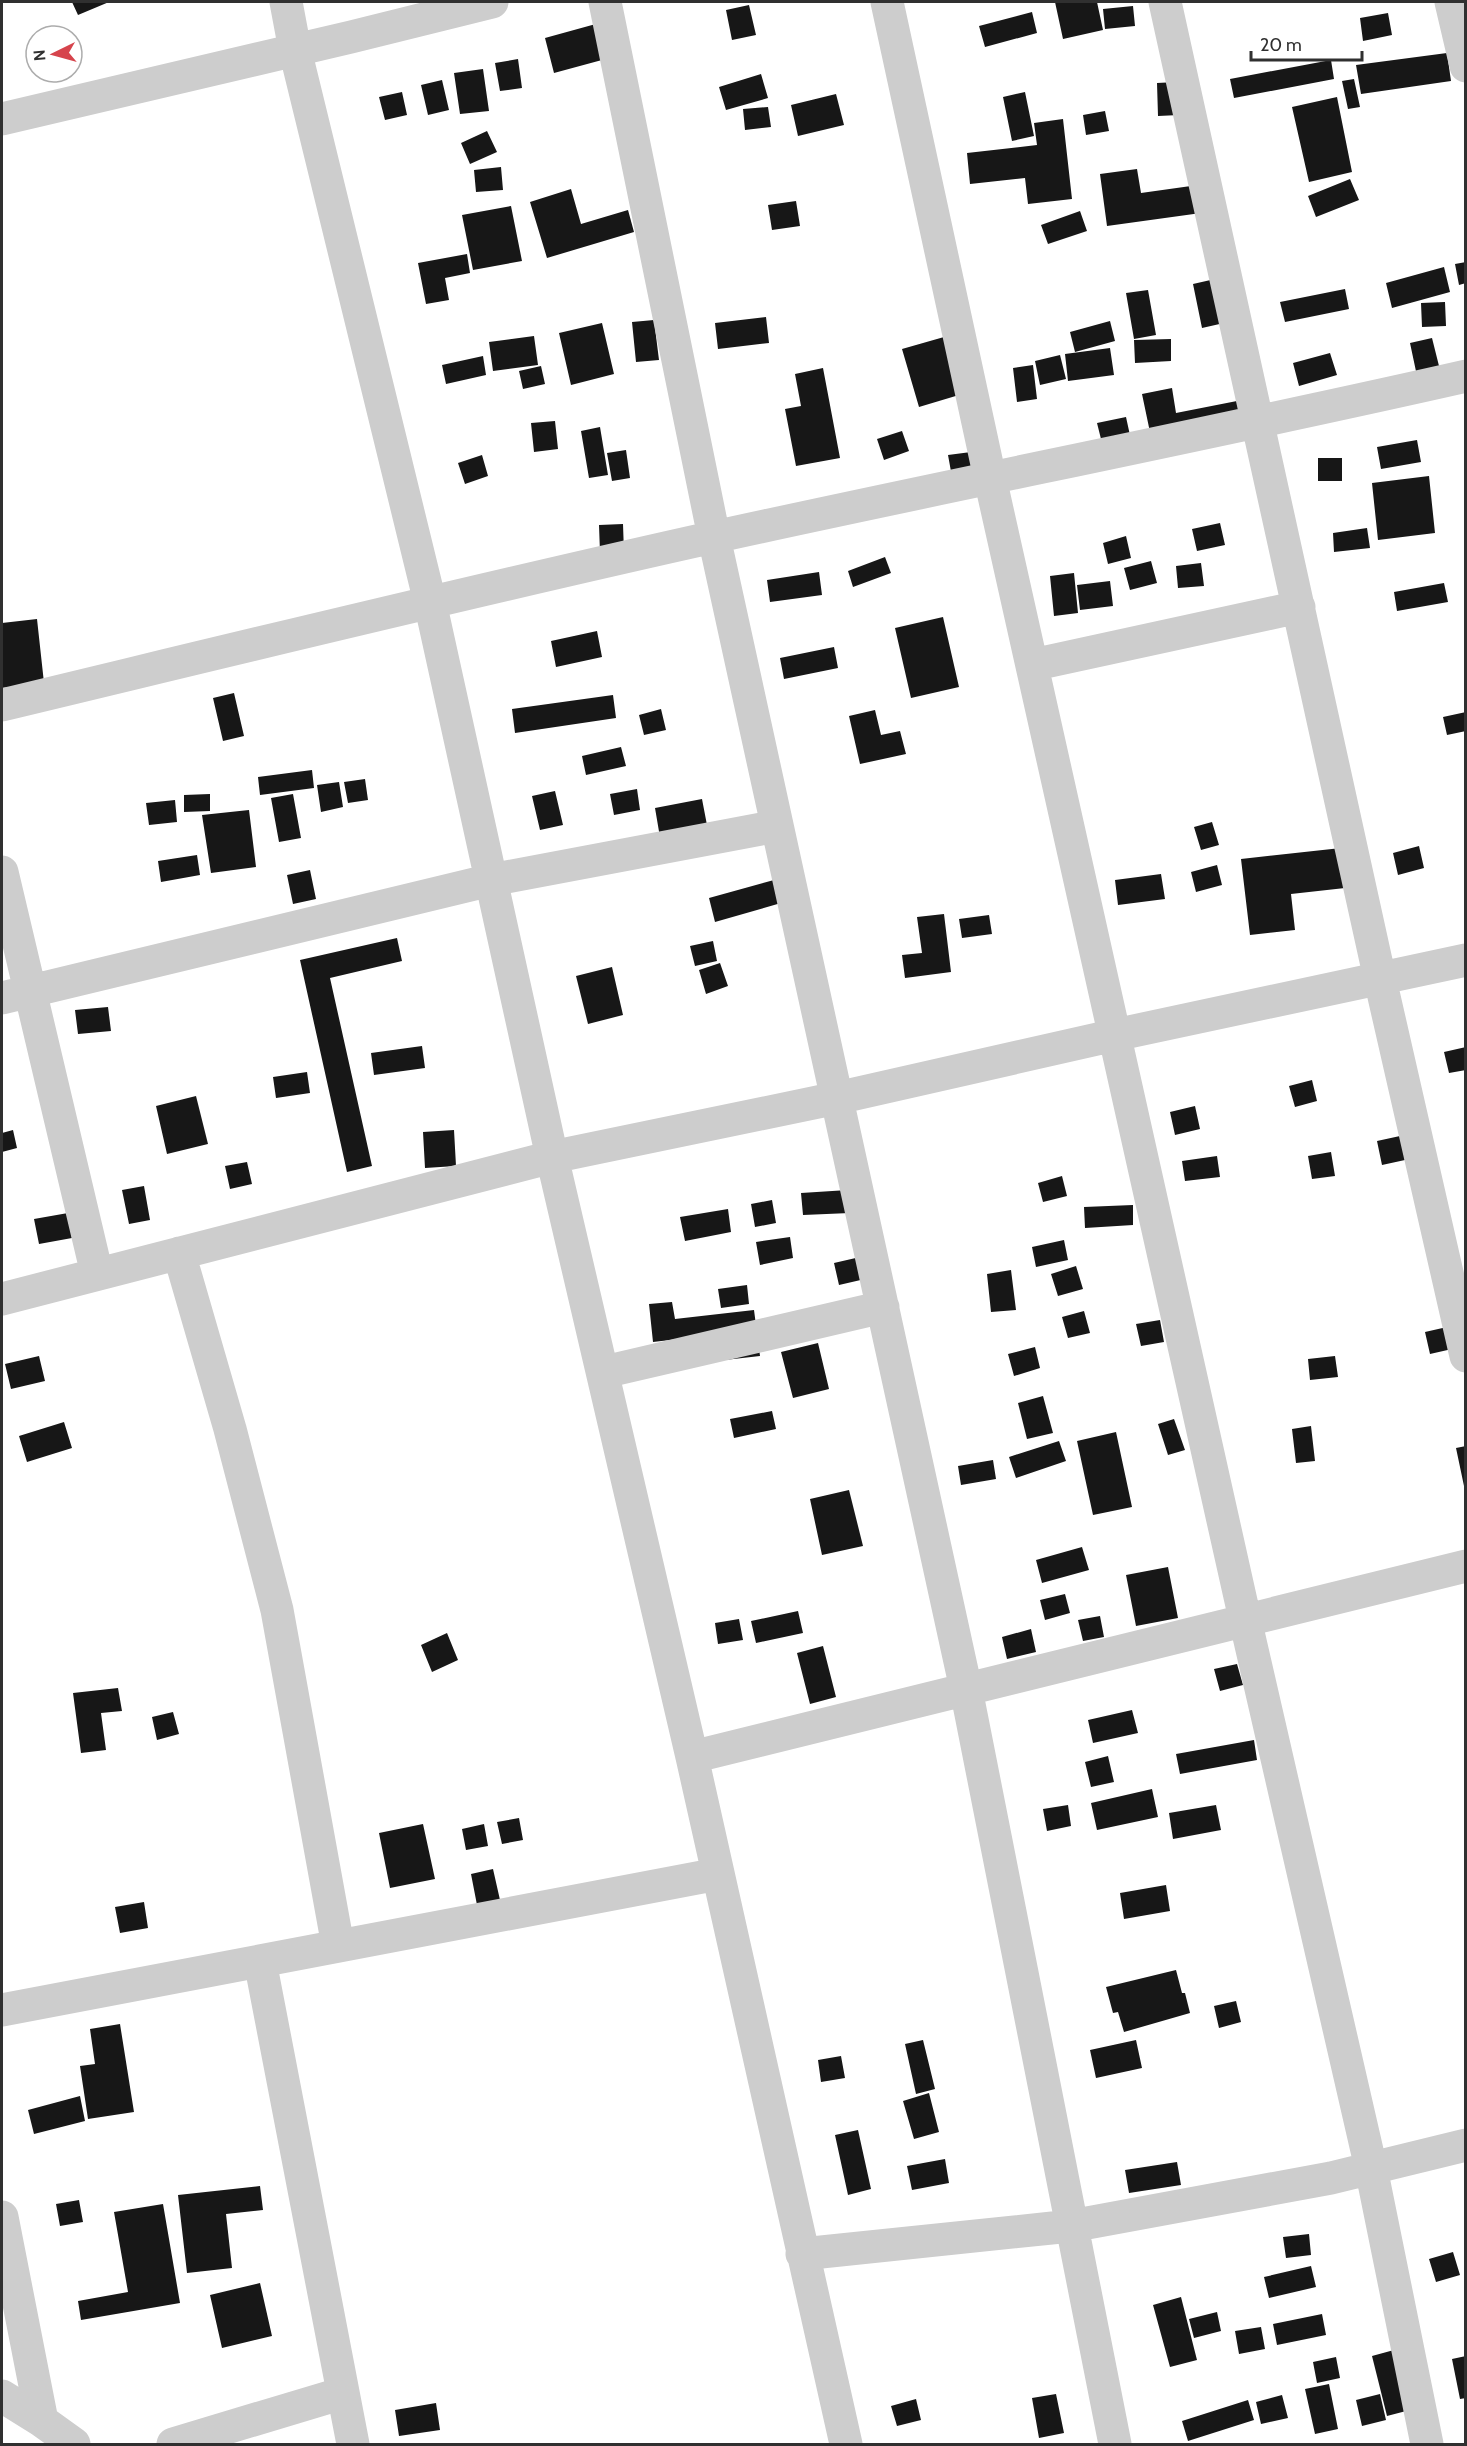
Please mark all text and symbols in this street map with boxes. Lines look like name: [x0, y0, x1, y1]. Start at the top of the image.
north arrow: [24, 24, 84, 84]
scale bar: [1251, 24, 1362, 62]
text: 20 m: [1260, 34, 1302, 56]
text: N: [30, 49, 50, 62]

